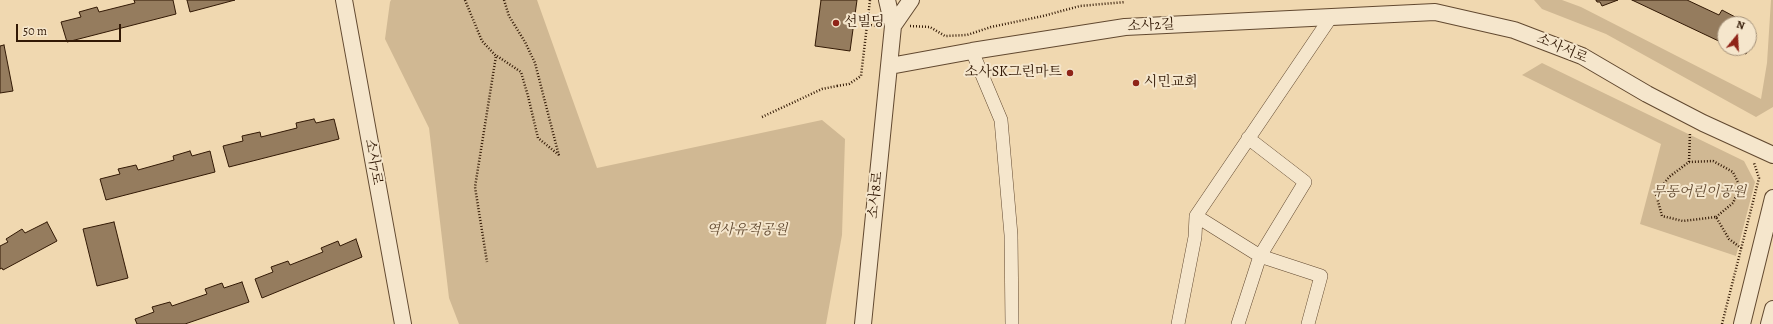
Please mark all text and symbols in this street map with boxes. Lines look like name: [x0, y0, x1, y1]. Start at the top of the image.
place label: 선빌딩: [844, 15, 885, 31]
scale bar: [18, 16, 123, 42]
street label: 소사2길: [1127, 16, 1175, 36]
north arrow: [1717, 16, 1757, 56]
text: N: [1734, 17, 1747, 33]
marker: 선빌딩: [831, 18, 841, 28]
text: 50 m: [23, 23, 47, 39]
street label: 소사서로: [1534, 31, 1590, 67]
place label: 소사SK그린마트: [965, 65, 1062, 81]
marker: 소사SK그린마트: [1065, 68, 1075, 78]
place label: 시민교회: [1144, 75, 1198, 91]
marker: 시민교회: [1131, 78, 1141, 88]
street label: 소사7로: [361, 138, 385, 186]
street label: 소사8로: [865, 171, 887, 219]
park label: 무동어린이공원: [1652, 185, 1746, 201]
park label: 역사유적공원: [706, 223, 788, 239]

